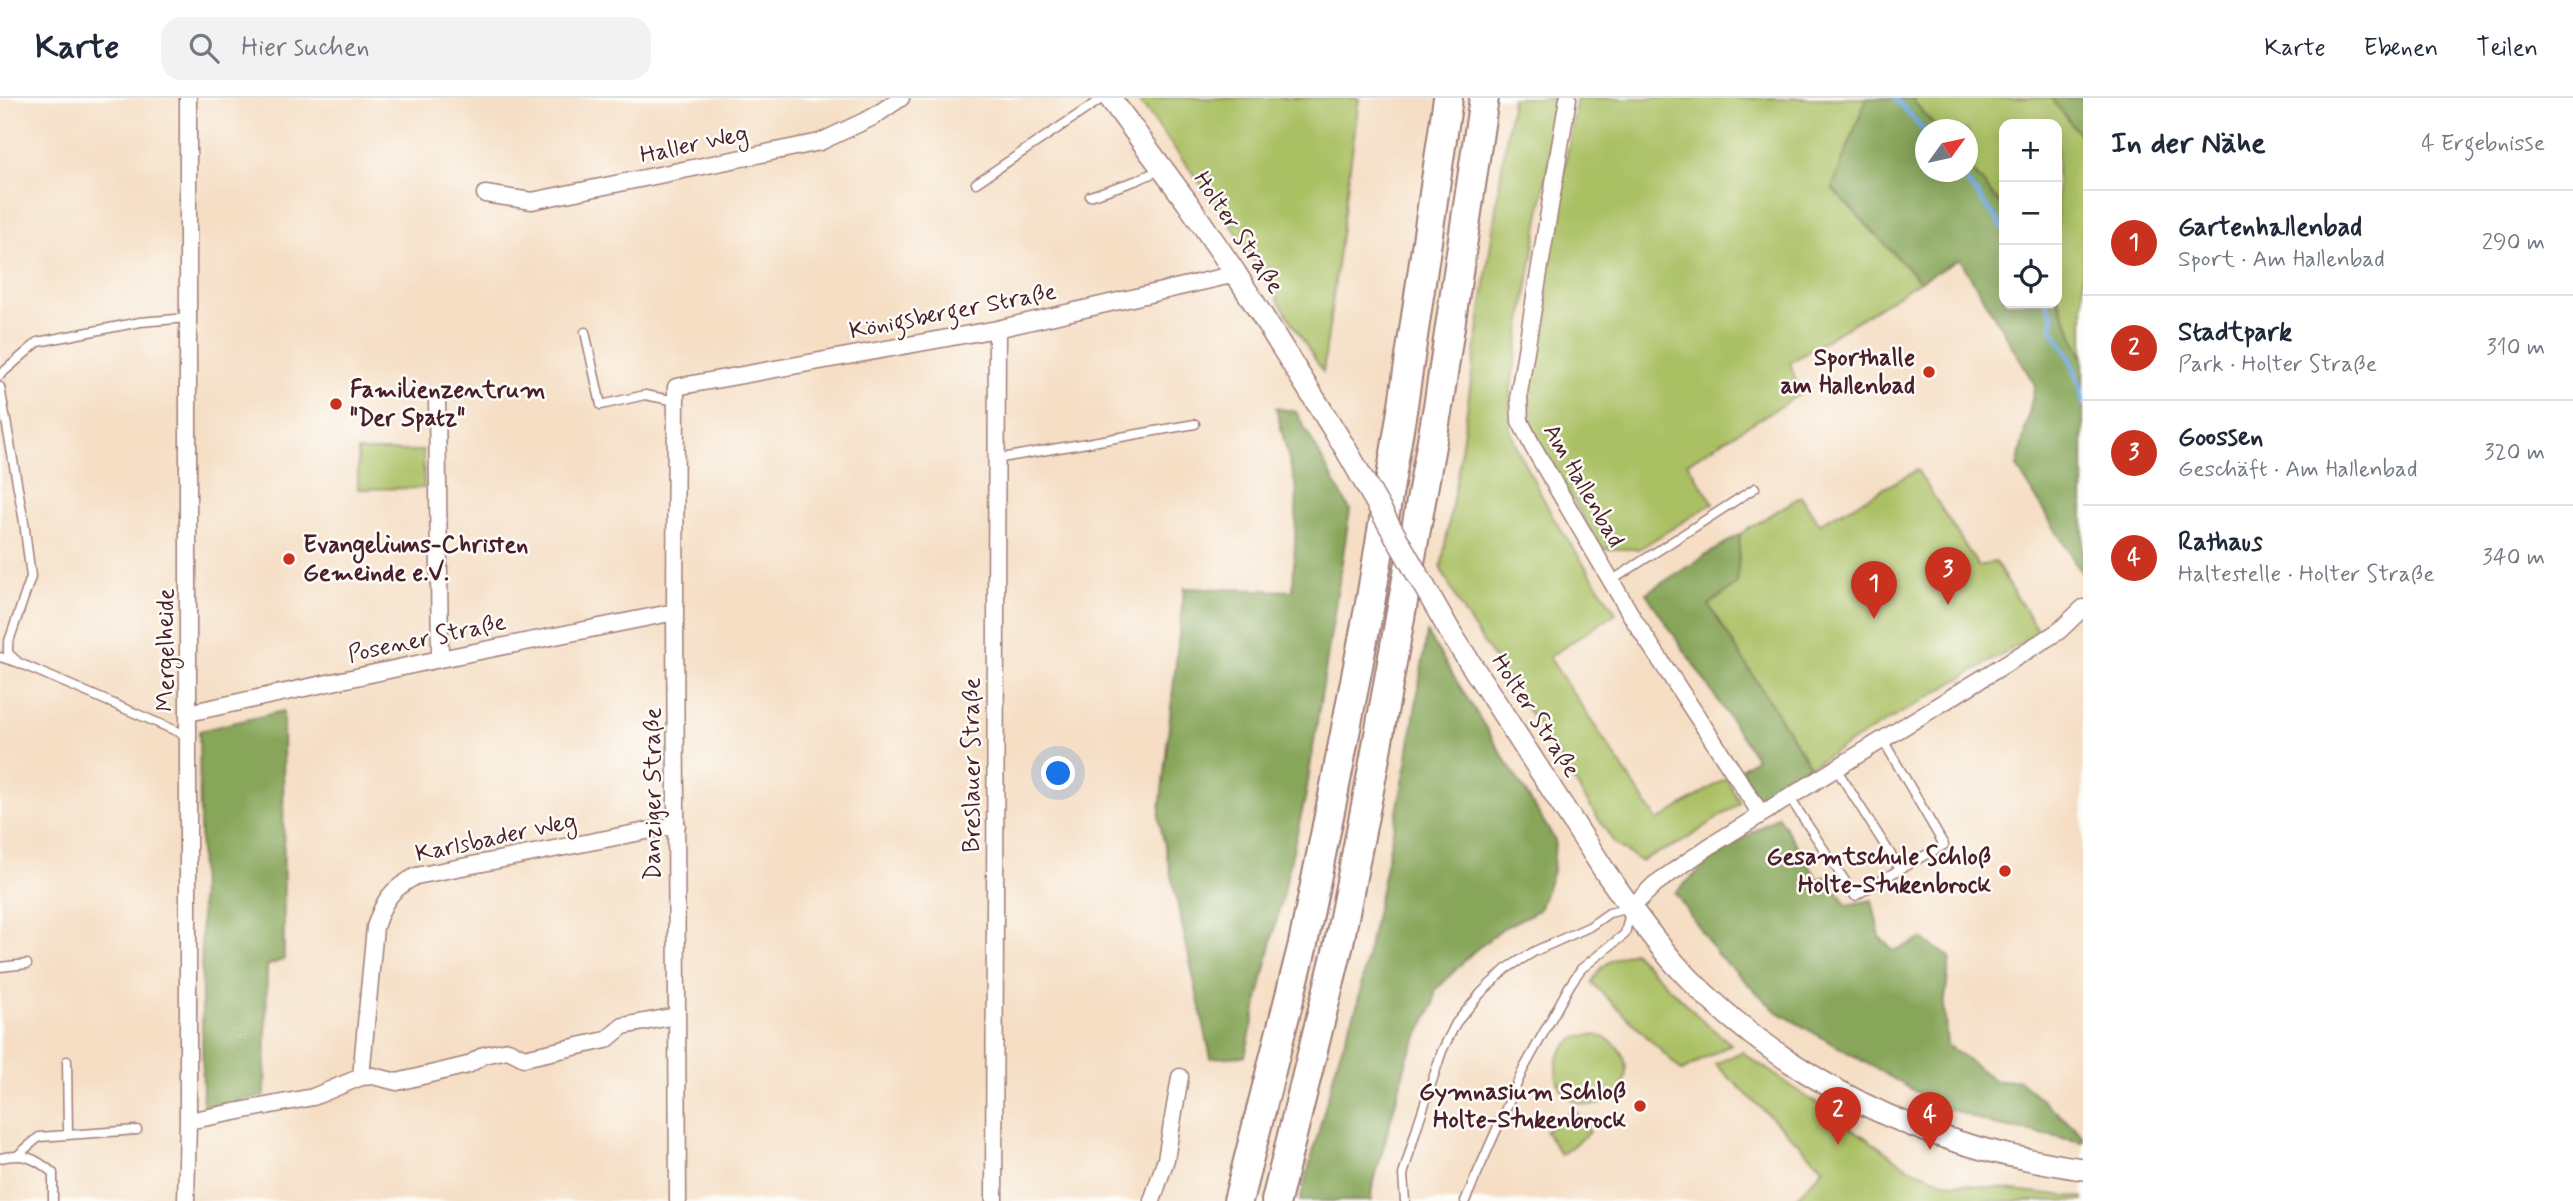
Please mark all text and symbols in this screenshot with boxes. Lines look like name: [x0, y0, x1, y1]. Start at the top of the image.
search box: [161, 17, 651, 80]
text: Karte: [35, 26, 119, 70]
icon: search: [185, 29, 223, 67]
text: Hier suchen: [241, 31, 370, 65]
text: Karte: [2264, 33, 2326, 64]
text: Ebenen: [2364, 33, 2438, 64]
text: Teilen: [2476, 33, 2538, 64]
street label: Haller Weg: [637, 118, 751, 173]
north arrow: [1915, 119, 1978, 182]
map controls: [1999, 119, 2062, 308]
button: +: [1999, 119, 2062, 182]
text: In der Nähe: [2111, 124, 2266, 163]
text: 4 Ergebnisse: [2421, 129, 2545, 159]
street label: Holter Straße: [1186, 166, 1291, 300]
button: −: [1999, 182, 2062, 245]
text: Gartenhallenbad: [2178, 211, 2362, 245]
text: 1: [2129, 228, 2139, 258]
text: 290 m: [2482, 228, 2545, 258]
button: locate: [1999, 245, 2062, 308]
text: Sport · Am Hallenbad: [2178, 245, 2385, 275]
street label: Königsberger Straße: [847, 277, 1060, 350]
text: Stadtpark: [2178, 316, 2292, 350]
text: 2: [2128, 333, 2140, 363]
text: 310 m: [2486, 333, 2545, 363]
place label: Sporthalle am Hallenbad: [1781, 343, 1915, 402]
text: Park · Holter Straße: [2178, 350, 2377, 380]
marker: Sporthalle am Hallenbad: [1921, 364, 1937, 380]
place label: Familienzentrum "Der Spatz": [350, 375, 545, 434]
marker: Familienzentrum "Der Spatz": [328, 396, 344, 412]
street label: Am Hallenbad: [1535, 419, 1631, 553]
text: Goossen: [2178, 421, 2263, 455]
text: 3: [2129, 438, 2139, 468]
text: 320 m: [2484, 438, 2545, 468]
text: Geschäft · Am Hallenbad: [2178, 455, 2417, 485]
text: Rathaus: [2178, 526, 2263, 560]
place label: Evangeliums-Christen Gemeinde e.V.: [303, 530, 528, 589]
text: 4: [2127, 543, 2141, 573]
text: 340 m: [2482, 543, 2545, 573]
pin: 3: [1925, 547, 1971, 605]
marker: Evangeliums-Christen Gemeinde e.V.: [281, 551, 297, 567]
text: Haltestelle · Holter Straße: [2178, 560, 2435, 590]
pin: 1: [1851, 561, 1897, 619]
street label: Mergelheide: [151, 588, 184, 712]
street label: Posener Straße: [345, 607, 509, 671]
street label: Holter Straße: [1483, 648, 1587, 784]
street label: Breslauer Straße: [957, 677, 988, 853]
street label: Danziger Straße: [638, 707, 669, 881]
your location: [1041, 756, 1075, 790]
street label: Karlsbader Weg: [413, 806, 580, 872]
place label: Gesamtschule Schloß Holte-Stukenbrock: [1767, 842, 1991, 901]
marker: Gesamtschule Schloß Holte-Stukenbrock: [1997, 863, 2013, 879]
place label: Gymnasium Schloß Holte-Stukenbrock: [1419, 1077, 1626, 1136]
pin: 2: [1815, 1087, 1861, 1145]
pin: 4: [1907, 1092, 1953, 1150]
marker: Gymnasium Schloß Holte-Stukenbrock: [1632, 1098, 1648, 1114]

